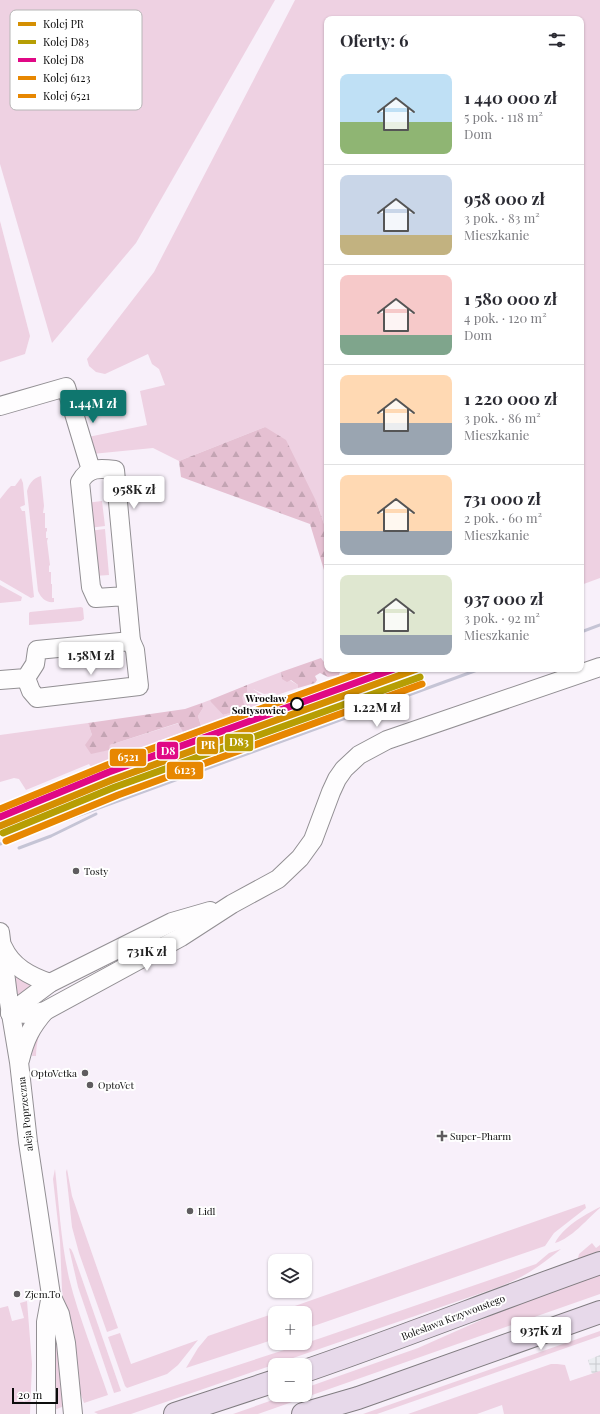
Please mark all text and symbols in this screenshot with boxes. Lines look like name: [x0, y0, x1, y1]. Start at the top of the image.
legend: [10, 10, 142, 110]
text: Kolej PR: [43, 16, 85, 31]
text: Oferty: 6: [340, 29, 409, 51]
icon: filters: [546, 29, 568, 51]
text: Kolej D83: [43, 34, 89, 49]
text: Kolej D8: [43, 52, 84, 67]
text: Kolej 6123: [43, 70, 90, 85]
text: 1 440 000 zł: [464, 86, 557, 108]
text: Kolej 6521: [43, 88, 90, 103]
icon: home: [372, 90, 420, 138]
text: 5 pok. · 118 m²: [464, 108, 543, 125]
text: Dom: [464, 125, 492, 142]
text: 958 000 zł: [464, 187, 545, 209]
icon: home: [372, 191, 420, 239]
text: 3 pok. · 83 m²: [464, 209, 540, 226]
text: Mieszkanie: [464, 226, 529, 243]
text: 1 580 000 zł: [464, 287, 557, 309]
icon: home: [372, 291, 420, 339]
text: 4 pok. · 120 m²: [464, 309, 547, 326]
text: Dom: [464, 326, 492, 343]
text: 1 220 000 zł: [464, 387, 557, 409]
pin: 1.44M zł: [52, 390, 134, 424]
icon: home: [372, 391, 420, 439]
text: 1.44M zł: [69, 394, 117, 411]
text: 3 pok. · 86 m²: [464, 409, 541, 426]
text: Mieszkanie: [464, 426, 529, 443]
pin: 958K zł: [97, 476, 171, 510]
text: 958K zł: [113, 480, 155, 497]
text: 731 000 zł: [464, 487, 541, 509]
icon: home: [372, 491, 420, 539]
text: 2 pok. · 60 m²: [464, 509, 542, 526]
text: Mieszkanie: [464, 526, 529, 543]
text: 937 000 zł: [464, 587, 543, 609]
icon: home: [372, 591, 420, 639]
text: 3 pok. · 92 m²: [464, 609, 540, 626]
text: Mieszkanie: [464, 626, 529, 643]
pin: 1.58M zł: [50, 642, 132, 676]
text: 1.58M zł: [68, 646, 114, 663]
place label: Wrocław Sołtysowice: [232, 691, 286, 717]
pin: 1.22M zł: [336, 694, 418, 728]
marker: Wrocław Sołtysowice: [290, 697, 304, 711]
text: 1.22M zł: [353, 698, 401, 715]
line badge: D83: [224, 733, 254, 752]
text: D83: [229, 734, 249, 749]
line badge: PR: [196, 736, 219, 755]
text: PR: [201, 737, 216, 752]
line badge: D8: [156, 741, 179, 760]
text: D8: [161, 743, 175, 758]
line badge: 6521: [109, 748, 147, 767]
text: 6521: [117, 749, 139, 764]
line badge: 6123: [166, 761, 204, 780]
text: 6123: [174, 762, 196, 777]
place label: Tosty: [84, 864, 108, 878]
marker: Tosty: [71, 866, 81, 876]
pin: 731K zł: [110, 938, 184, 972]
text: 731K zł: [127, 942, 167, 959]
place label: OptoVetka: [31, 1066, 77, 1080]
marker: OptoVetka: [80, 1068, 90, 1078]
street label: aleja Poprzeczna: [14, 1076, 36, 1152]
place label: OptoVet: [98, 1078, 134, 1092]
marker: OptoVet: [85, 1080, 95, 1090]
place label: Super-Pharm: [450, 1129, 511, 1143]
marker: Super-Pharm: [437, 1131, 447, 1141]
place label: Lidl: [198, 1204, 216, 1218]
marker: Lidl: [185, 1206, 195, 1216]
map controls: [268, 1254, 312, 1402]
button: layers: [268, 1254, 312, 1298]
place label: Zjem.To: [25, 1287, 61, 1301]
marker: Zjem.To: [12, 1289, 22, 1299]
street label: Bolesława Krzywoustego: [399, 1291, 507, 1343]
button: +: [268, 1306, 312, 1350]
pin: 937K zł: [504, 1317, 578, 1351]
text: 937K zł: [520, 1321, 562, 1338]
button: −: [268, 1358, 312, 1402]
scale bar: [12, 1386, 58, 1405]
text: 20 m: [18, 1387, 42, 1402]

